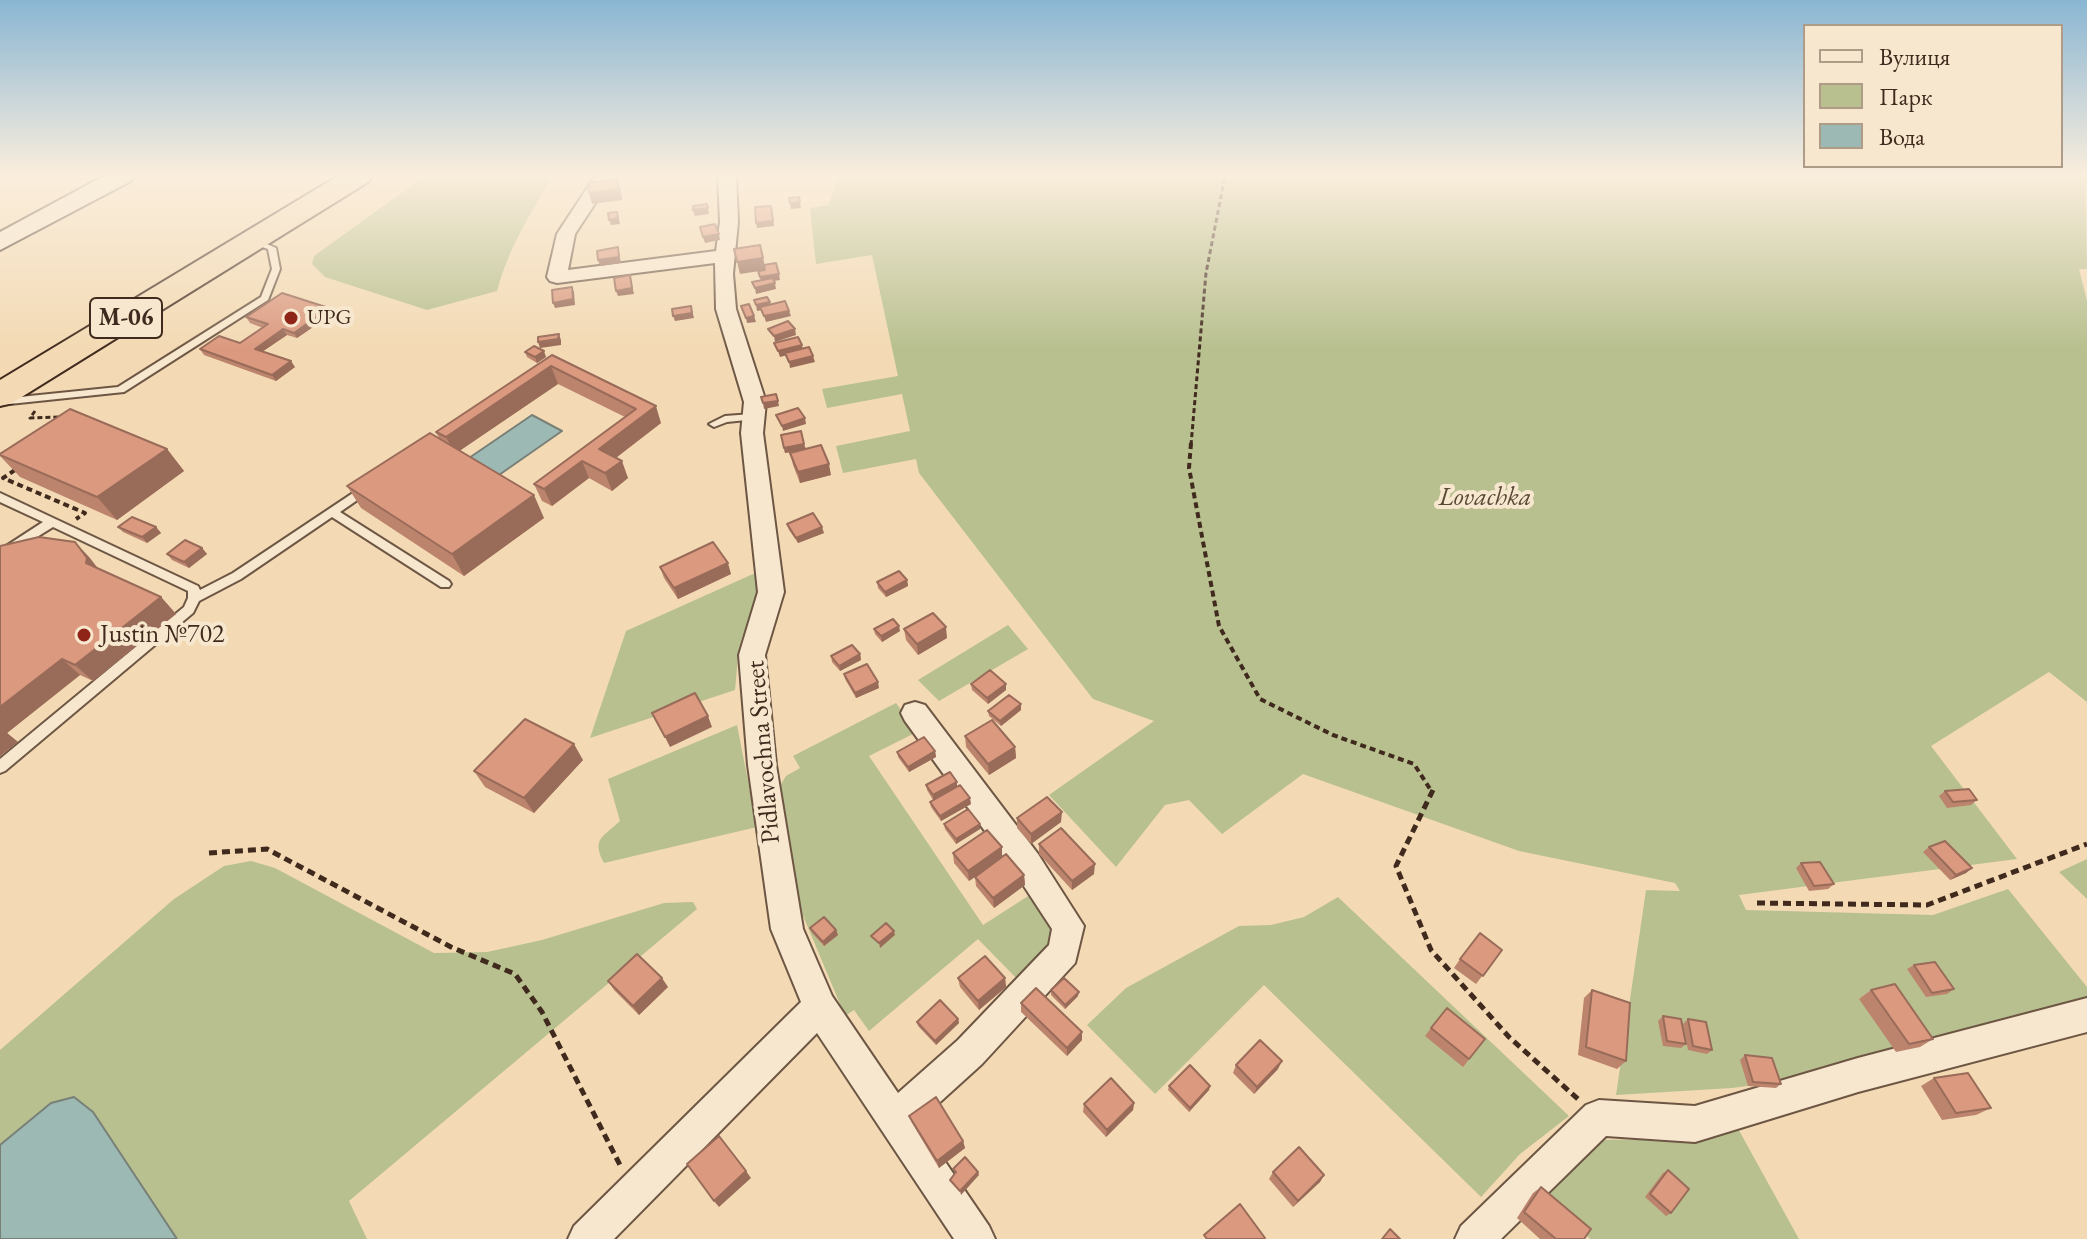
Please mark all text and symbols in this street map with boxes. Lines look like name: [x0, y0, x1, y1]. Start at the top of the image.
legend: [1803, 24, 2063, 168]
text: Вулиця: [1879, 41, 1950, 72]
text: Парк: [1879, 81, 1932, 112]
text: Вода: [1879, 121, 1925, 152]
road number: М-06: [90, 298, 162, 338]
place label: UPG: [307, 305, 351, 331]
marker: UPG: [282, 309, 300, 327]
park label: Lovachka: [1439, 482, 1531, 514]
place label: Justin №702: [100, 619, 224, 651]
marker: Justin №702: [75, 626, 93, 644]
street label: Pidlavochna Street: [740, 659, 788, 845]

